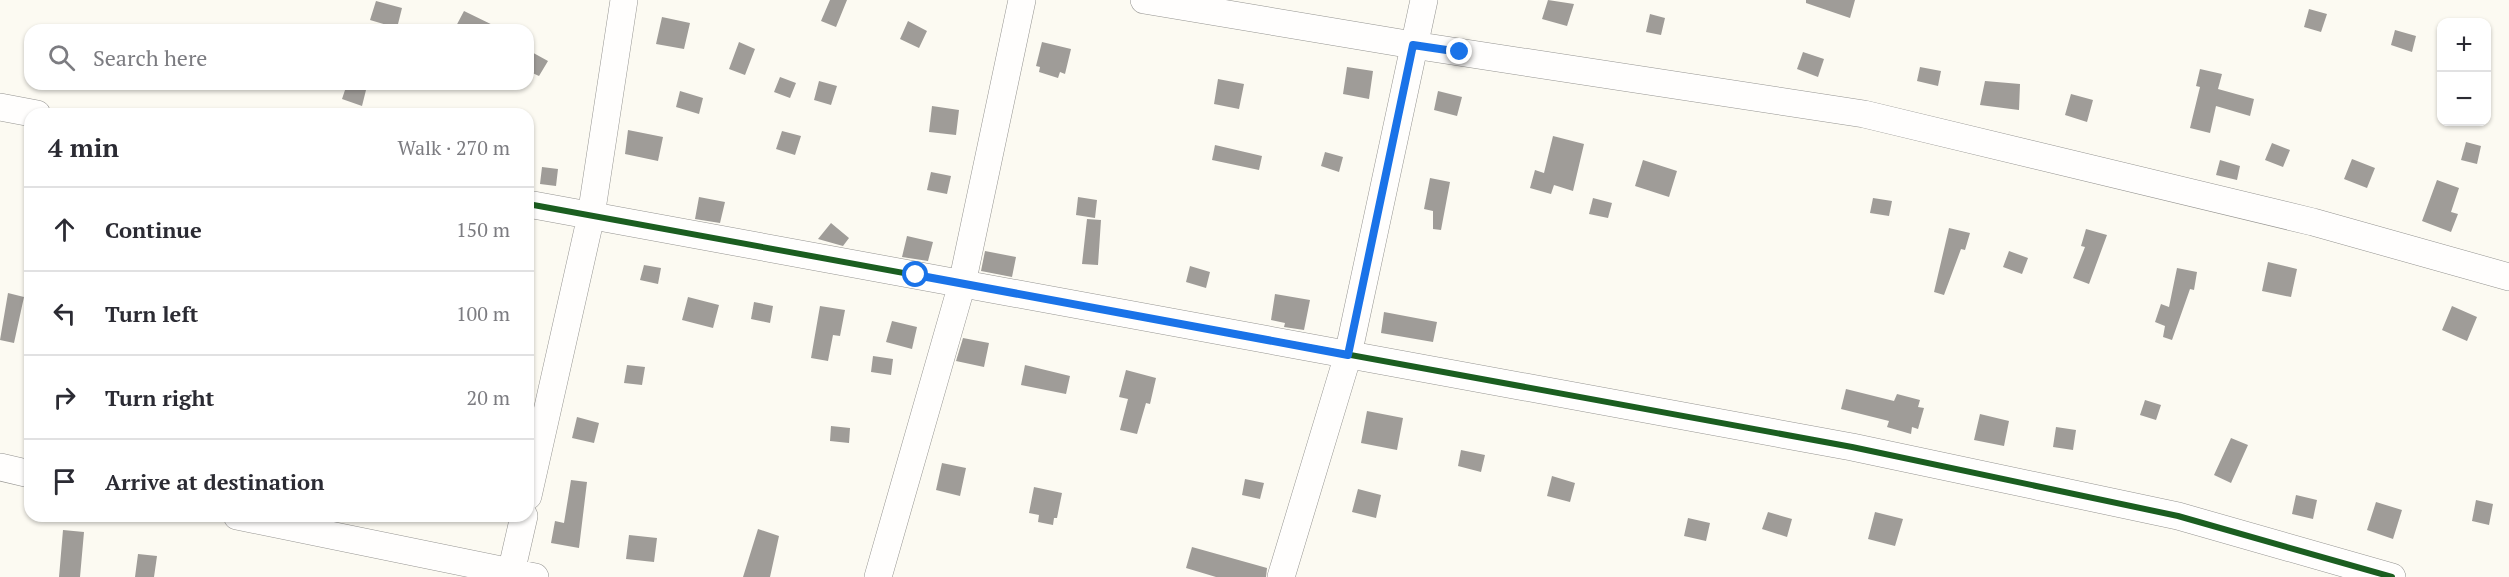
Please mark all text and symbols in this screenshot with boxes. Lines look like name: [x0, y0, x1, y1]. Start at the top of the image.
map controls: [2437, 18, 2491, 126]
button: +: [2437, 18, 2491, 72]
search box: [24, 24, 534, 90]
route end: [1446, 38, 1472, 64]
icon: search: [45, 41, 78, 74]
text: Search here: [93, 43, 207, 72]
button: −: [2437, 72, 2491, 126]
text: 4 min: [48, 130, 119, 164]
text: Walk · 270 m: [398, 134, 510, 161]
icon: ahead: [48, 213, 81, 246]
text: Continue: [105, 215, 202, 244]
text: 150 m: [456, 216, 510, 243]
route start: [902, 261, 928, 287]
icon: left: [48, 297, 81, 330]
text: Turn left: [105, 299, 198, 328]
text: 100 m: [456, 300, 510, 327]
icon: right: [48, 381, 81, 414]
text: Turn right: [105, 383, 214, 412]
text: 20 m: [467, 384, 510, 411]
icon: arrive: [48, 465, 81, 498]
text: Arrive at destination: [105, 467, 324, 496]

